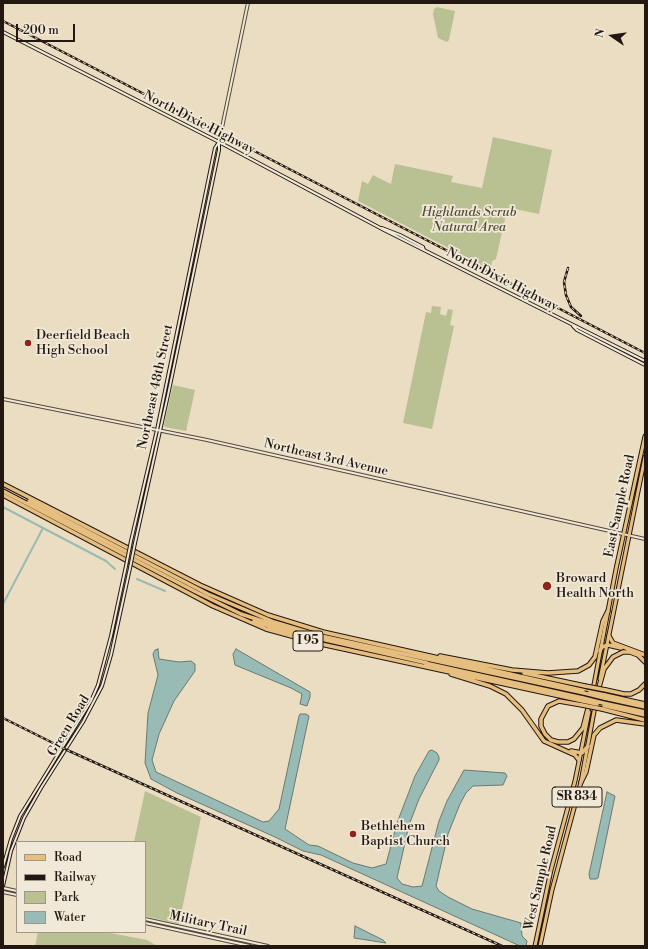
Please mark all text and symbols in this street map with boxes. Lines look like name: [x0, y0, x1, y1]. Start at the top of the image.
scale bar: [18, 16, 77, 42]
north arrow: [592, 16, 632, 56]
text: 200 m: [23, 23, 59, 38]
text: N: [593, 27, 608, 39]
street label: North Dixie Highway: [140, 88, 258, 158]
park label: Highlands Scrub Natural Area: [421, 205, 517, 236]
street label: North Dixie Highway: [443, 245, 561, 315]
street label: Northeast 48th Street: [135, 323, 177, 451]
place label: Deerfield Beach High School: [36, 328, 130, 359]
marker: Deerfield Beach High School: [23, 338, 33, 348]
street label: Northeast 3rd Avenue: [262, 436, 390, 480]
street label: East Sample Road: [601, 453, 639, 559]
place label: Broward Health North: [556, 571, 634, 602]
marker: Broward Health North: [541, 580, 553, 592]
road number: I 95: [293, 631, 323, 651]
street label: Green Road: [45, 692, 93, 760]
road number: SR 834: [552, 787, 602, 807]
place label: Bethlehem Baptist Church: [361, 819, 450, 850]
street label: West Sample Road: [521, 824, 561, 932]
marker: Bethlehem Baptist Church: [348, 829, 358, 839]
legend: [16, 841, 146, 933]
text: Road: [54, 850, 82, 865]
text: Railway: [54, 870, 96, 885]
text: Park: [54, 890, 79, 905]
street label: Military Trail: [168, 908, 248, 940]
text: Water: [54, 910, 86, 925]

